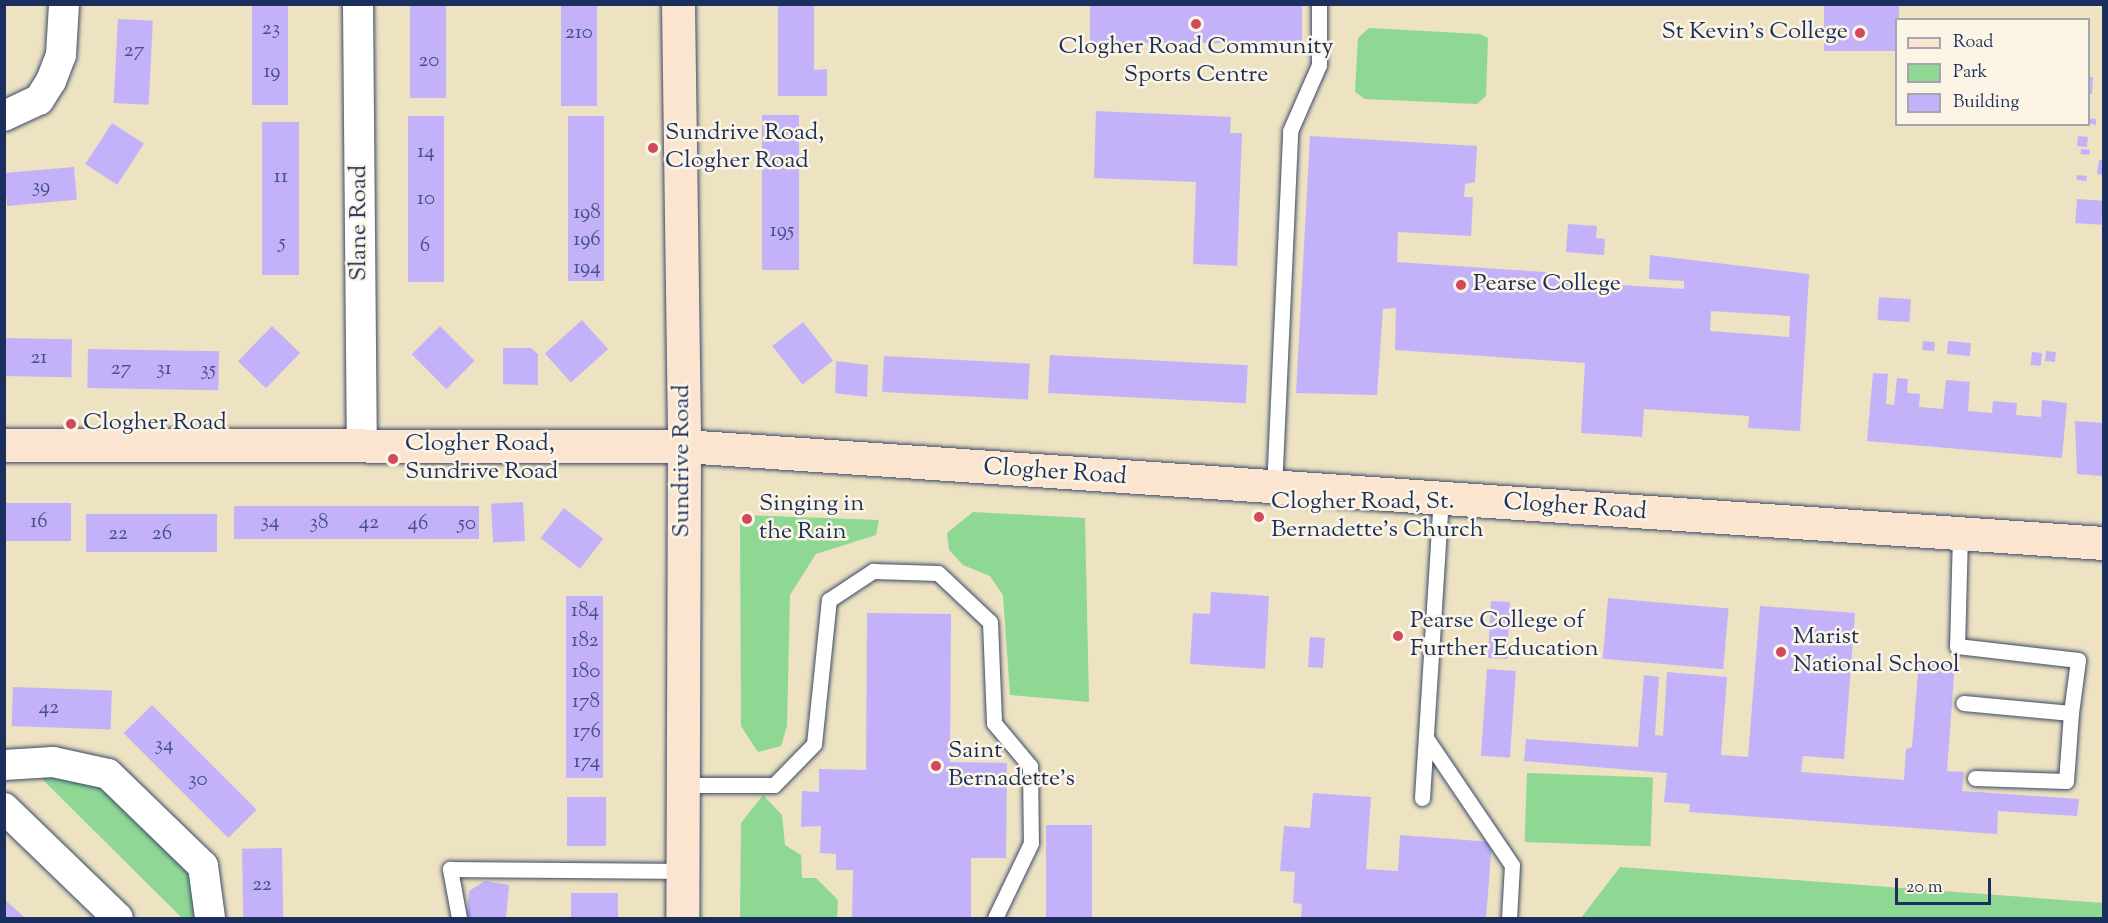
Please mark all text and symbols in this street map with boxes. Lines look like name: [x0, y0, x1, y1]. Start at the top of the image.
house number: 23: [262, 16, 280, 42]
marker: Clogher Road Community Sports Centre: [1189, 17, 1203, 31]
legend: [1895, 18, 2090, 126]
place label: St Kevin's College: [1661, 19, 1848, 47]
house number: 210: [565, 20, 593, 46]
marker: St Kevin's College: [1853, 26, 1867, 40]
text: Road: [1953, 30, 1993, 56]
place label: Clogher Road Community Sports Centre: [1059, 34, 1333, 90]
house number: 27: [124, 38, 144, 64]
house number: 20: [419, 48, 439, 74]
house number: 19: [263, 59, 281, 85]
text: Park: [1953, 60, 1987, 86]
text: Building: [1953, 90, 2019, 116]
place label: Sundrive Road, Clogher Road: [665, 120, 824, 176]
house number: 14: [417, 139, 435, 165]
marker: Sundrive Road, Clogher Road: [646, 141, 660, 155]
house number: 11: [274, 164, 288, 190]
street label: Slane Road: [346, 165, 374, 281]
house number: 39: [32, 174, 50, 200]
house number: 10: [417, 186, 435, 212]
house number: 198: [573, 200, 601, 226]
house number: 195: [770, 218, 794, 244]
house number: 196: [573, 227, 601, 253]
house number: 5: [278, 230, 286, 256]
house number: 6: [420, 233, 430, 259]
house number: 194: [573, 255, 601, 281]
place label: Pearse College: [1473, 271, 1621, 299]
marker: Pearse College: [1454, 278, 1468, 292]
house number: 21: [31, 345, 47, 371]
house number: 27: [111, 356, 131, 382]
house number: 31: [156, 356, 172, 382]
house number: 35: [200, 357, 216, 383]
street label: Sundrive Road: [669, 384, 697, 538]
place label: Clogher Road: [83, 410, 227, 438]
marker: Clogher Road: [64, 417, 78, 431]
place label: Clogher Road, Sundrive Road: [405, 431, 558, 487]
marker: Clogher Road, Sundrive Road: [386, 452, 400, 466]
street label: Clogher Road: [982, 454, 1128, 492]
place label: Clogher Road, St. Bernadette's Church: [1271, 489, 1484, 545]
street label: Clogher Road: [1502, 489, 1648, 527]
place label: Singing in the Rain: [759, 491, 864, 547]
house number: 16: [30, 509, 48, 535]
house number: 34: [260, 509, 280, 535]
house number: 38: [310, 510, 328, 536]
house number: 42: [359, 510, 379, 536]
marker: Clogher Road, St. Bernadette's Church: [1252, 510, 1266, 524]
house number: 46: [408, 511, 428, 537]
house number: 50: [458, 511, 476, 537]
marker: Singing in the Rain: [740, 512, 754, 526]
house number: 22: [108, 521, 128, 547]
house number: 26: [152, 521, 172, 547]
house number: 184: [571, 598, 599, 624]
place label: Pearse College of Further Education: [1410, 608, 1599, 664]
place label: Marist National School: [1793, 624, 1960, 680]
house number: 182: [571, 628, 599, 654]
marker: Pearse College of Further Education: [1391, 629, 1405, 643]
marker: Marist National School: [1774, 645, 1788, 659]
house number: 180: [572, 659, 600, 685]
house number: 178: [572, 689, 600, 715]
house number: 42: [39, 695, 59, 721]
house number: 176: [573, 719, 601, 745]
house number: 34: [154, 732, 174, 758]
place label: Saint Bernadette's: [948, 738, 1075, 794]
house number: 174: [574, 749, 600, 775]
marker: Saint Bernadette's: [929, 759, 943, 773]
house number: 30: [188, 767, 208, 793]
scale bar: [1898, 866, 1994, 904]
house number: 22: [252, 872, 272, 898]
text: 20 m: [1906, 875, 1943, 901]

